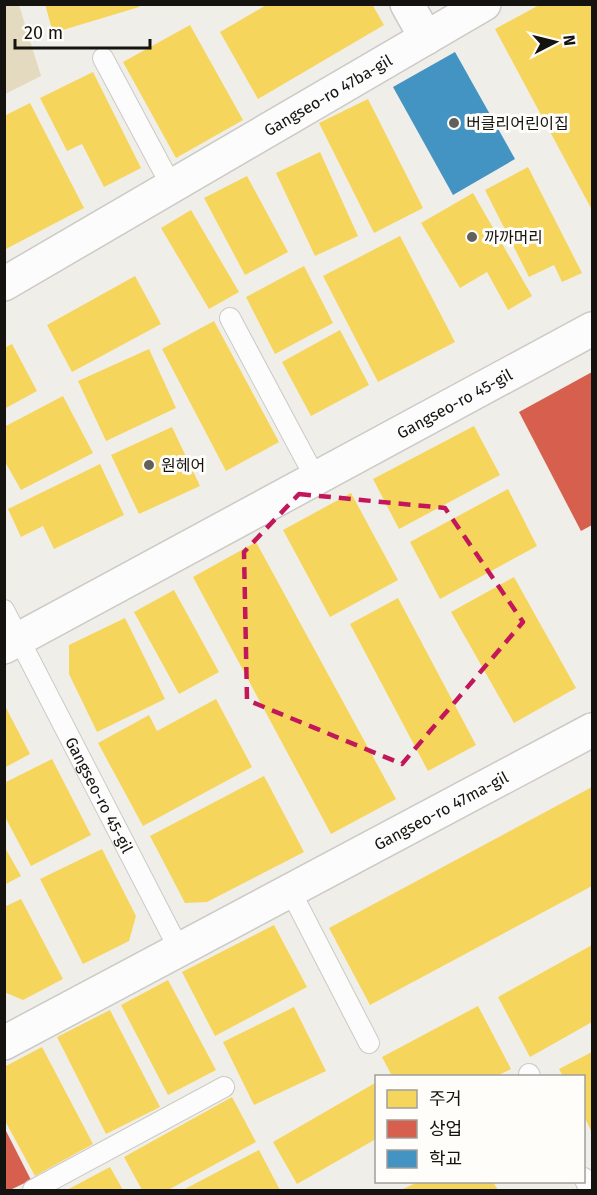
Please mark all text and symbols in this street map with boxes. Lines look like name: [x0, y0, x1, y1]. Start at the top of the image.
scale bar: [15, 12, 150, 50]
north arrow: [525, 12, 585, 72]
text: 20 m: [24, 22, 63, 44]
text: N: [559, 34, 579, 47]
street label: Gangseo-ro 47ba-gil: [261, 51, 396, 140]
place label: 버클리어린이집: [466, 114, 569, 133]
marker: 버클리어린이집: [447, 116, 461, 130]
place label: 까까머리: [484, 228, 543, 247]
marker: 까까머리: [465, 230, 479, 244]
street label: Gangseo-ro 45-gil: [394, 365, 516, 443]
place label: 원헤어: [161, 456, 205, 475]
marker: 원헤어: [142, 458, 156, 472]
street label: Gangseo-ro 45-gil: [61, 734, 137, 857]
street label: Gangseo-ro 47ma-gil: [371, 767, 512, 854]
legend: [375, 1075, 585, 1183]
text: 주거: [429, 1088, 462, 1110]
text: 상업: [429, 1118, 462, 1140]
text: 학교: [429, 1148, 462, 1170]

